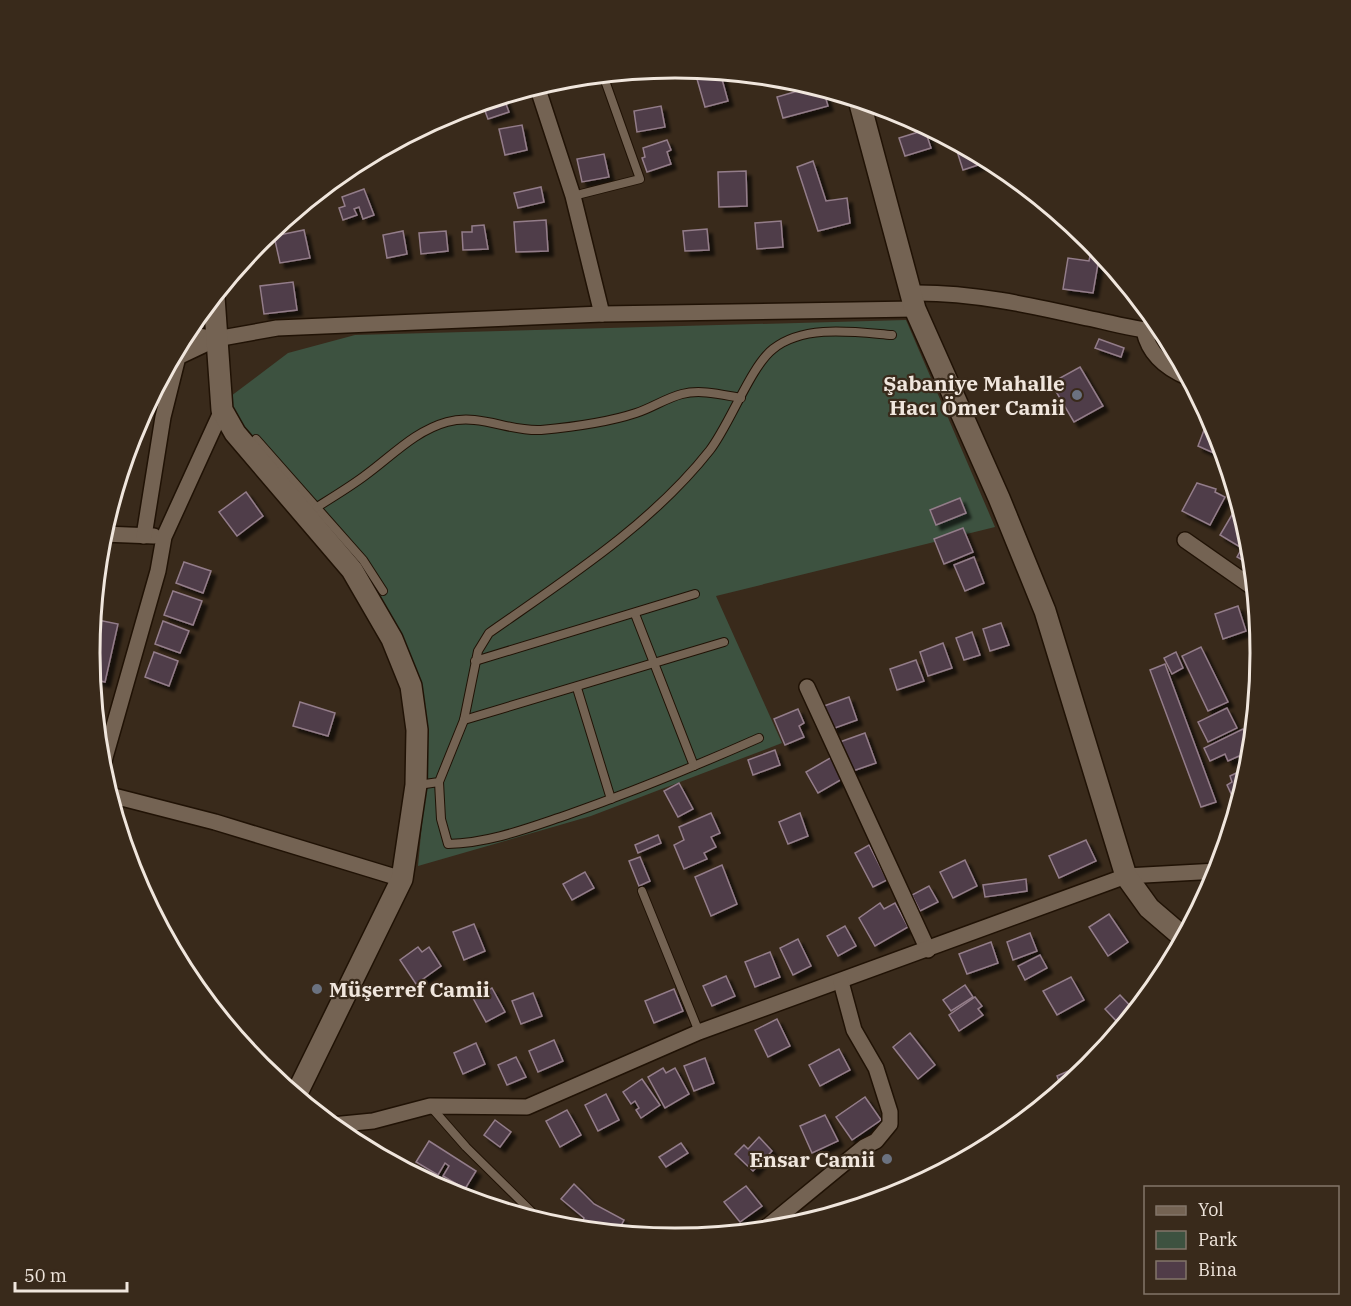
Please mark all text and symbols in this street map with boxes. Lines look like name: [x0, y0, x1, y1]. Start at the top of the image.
place label: Şabaniye Mahalle Hacı Ömer Camii: [883, 369, 1065, 421]
marker: Şabaniye Mahalle Hacı Ömer Camii: [1070, 388, 1084, 402]
place label: Müşerref Camii: [329, 975, 490, 1003]
marker: Müşerref Camii: [310, 982, 324, 996]
place label: Ensar Camii: [749, 1145, 875, 1173]
marker: Ensar Camii: [880, 1152, 894, 1166]
legend: [1144, 1186, 1339, 1294]
text: Yol: [1198, 1198, 1224, 1221]
text: Park: [1198, 1228, 1238, 1251]
scale bar: [15, 1255, 128, 1293]
text: Bina: [1198, 1258, 1237, 1281]
text: 50 m: [24, 1264, 67, 1287]

